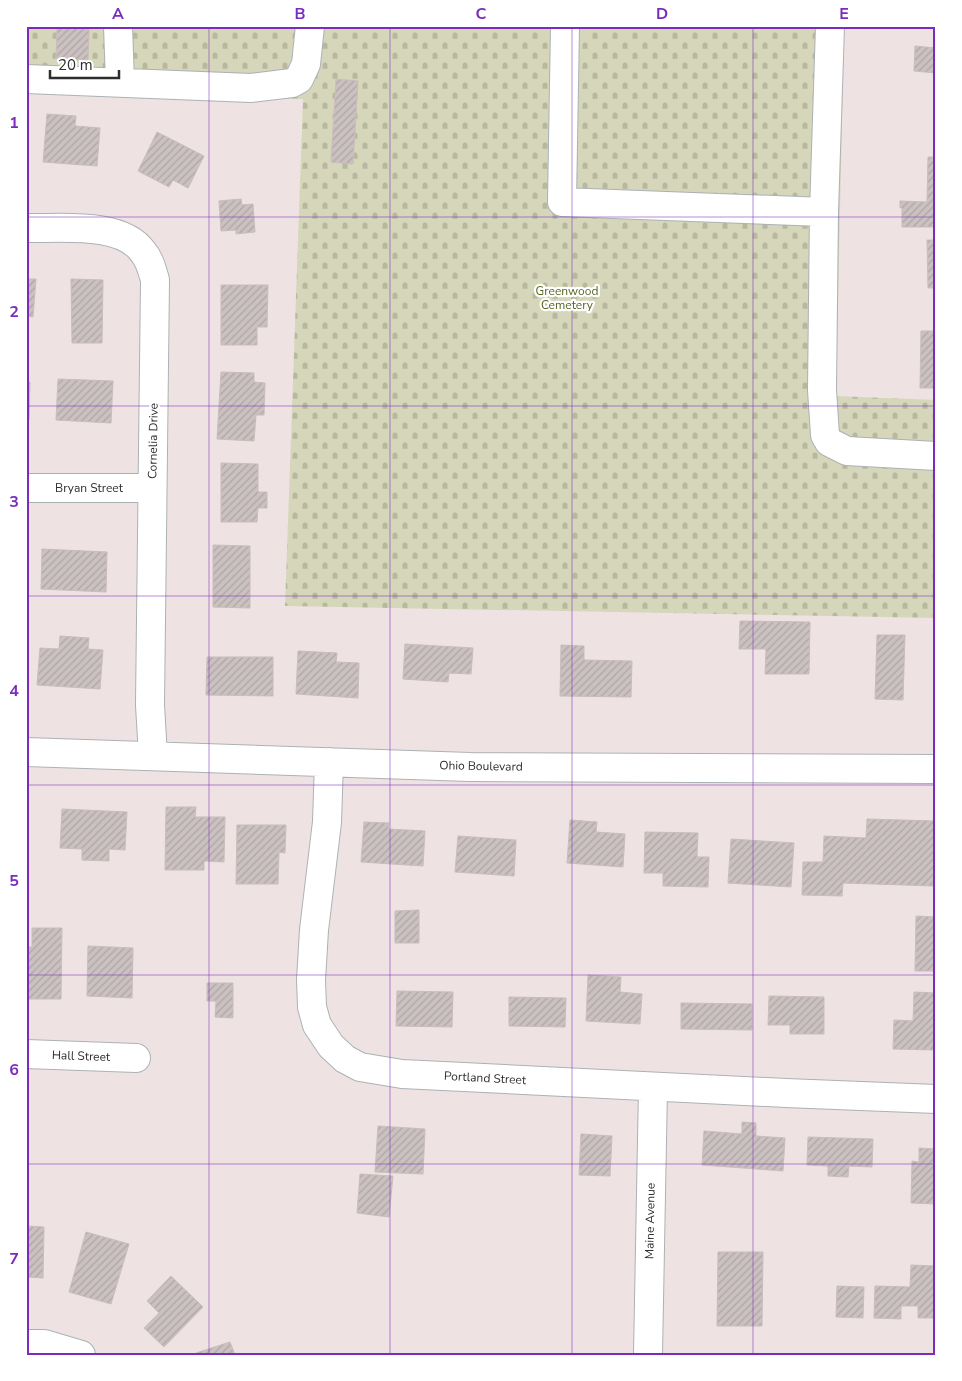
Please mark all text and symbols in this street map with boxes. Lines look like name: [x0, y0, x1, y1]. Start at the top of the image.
text: A: [112, 3, 124, 25]
text: B: [294, 3, 306, 25]
text: C: [476, 3, 487, 25]
text: D: [656, 3, 668, 25]
text: E: [839, 3, 849, 25]
scale bar: [50, 48, 119, 80]
text: 20 m: [58, 55, 93, 75]
text: 1: [9, 112, 19, 134]
park label: Greenwood Cemetery: [536, 283, 598, 313]
text: 2: [9, 301, 19, 323]
street label: Cornelia Drive: [144, 403, 162, 479]
street label: Bryan Street: [55, 480, 124, 496]
text: 3: [9, 491, 19, 513]
text: 4: [9, 680, 19, 702]
street label: Ohio Boulevard: [439, 757, 523, 775]
text: 5: [9, 870, 19, 892]
street label: Hall Street: [52, 1047, 111, 1065]
text: 6: [9, 1059, 19, 1081]
street label: Portland Street: [443, 1068, 527, 1088]
street label: Maine Avenue: [641, 1183, 659, 1259]
text: 7: [9, 1248, 19, 1270]

